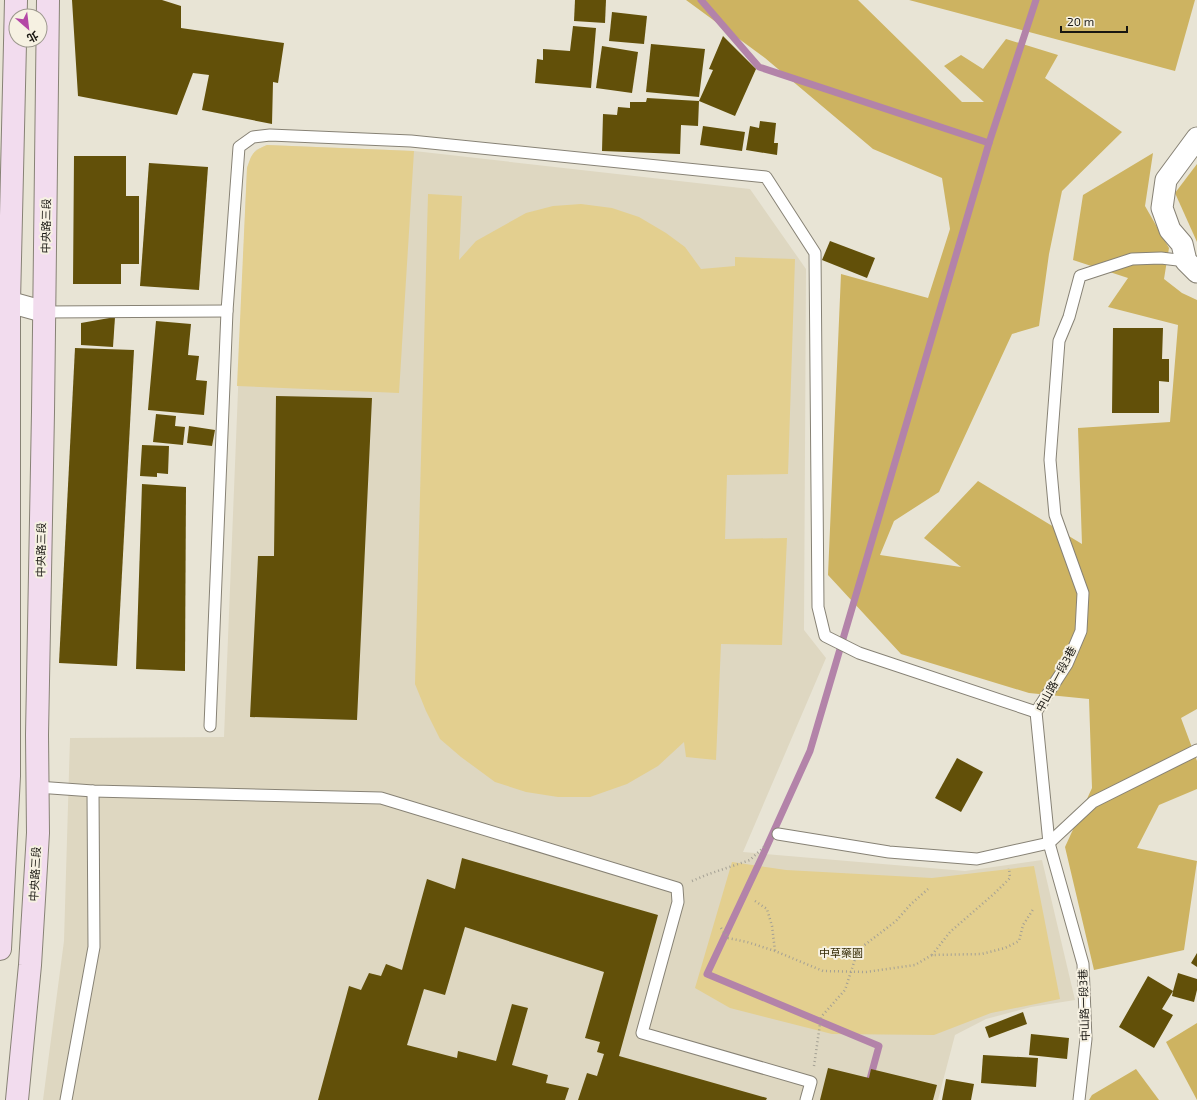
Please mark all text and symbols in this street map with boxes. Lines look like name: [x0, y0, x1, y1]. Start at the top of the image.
north arrow: [8, 8, 48, 48]
scale bar: [1061, 8, 1127, 34]
text: 20 m: [1067, 14, 1094, 28]
text: 北: [25, 29, 41, 46]
street label: 中央路三段: [39, 198, 52, 254]
street label: 中央路三段: [34, 522, 47, 578]
street label: 中山路一段3巷: [1033, 644, 1078, 714]
street label: 中央路三段: [27, 846, 42, 902]
park label: 中草藥園: [819, 946, 863, 959]
street label: 中山路一段3巷: [1076, 969, 1091, 1041]

